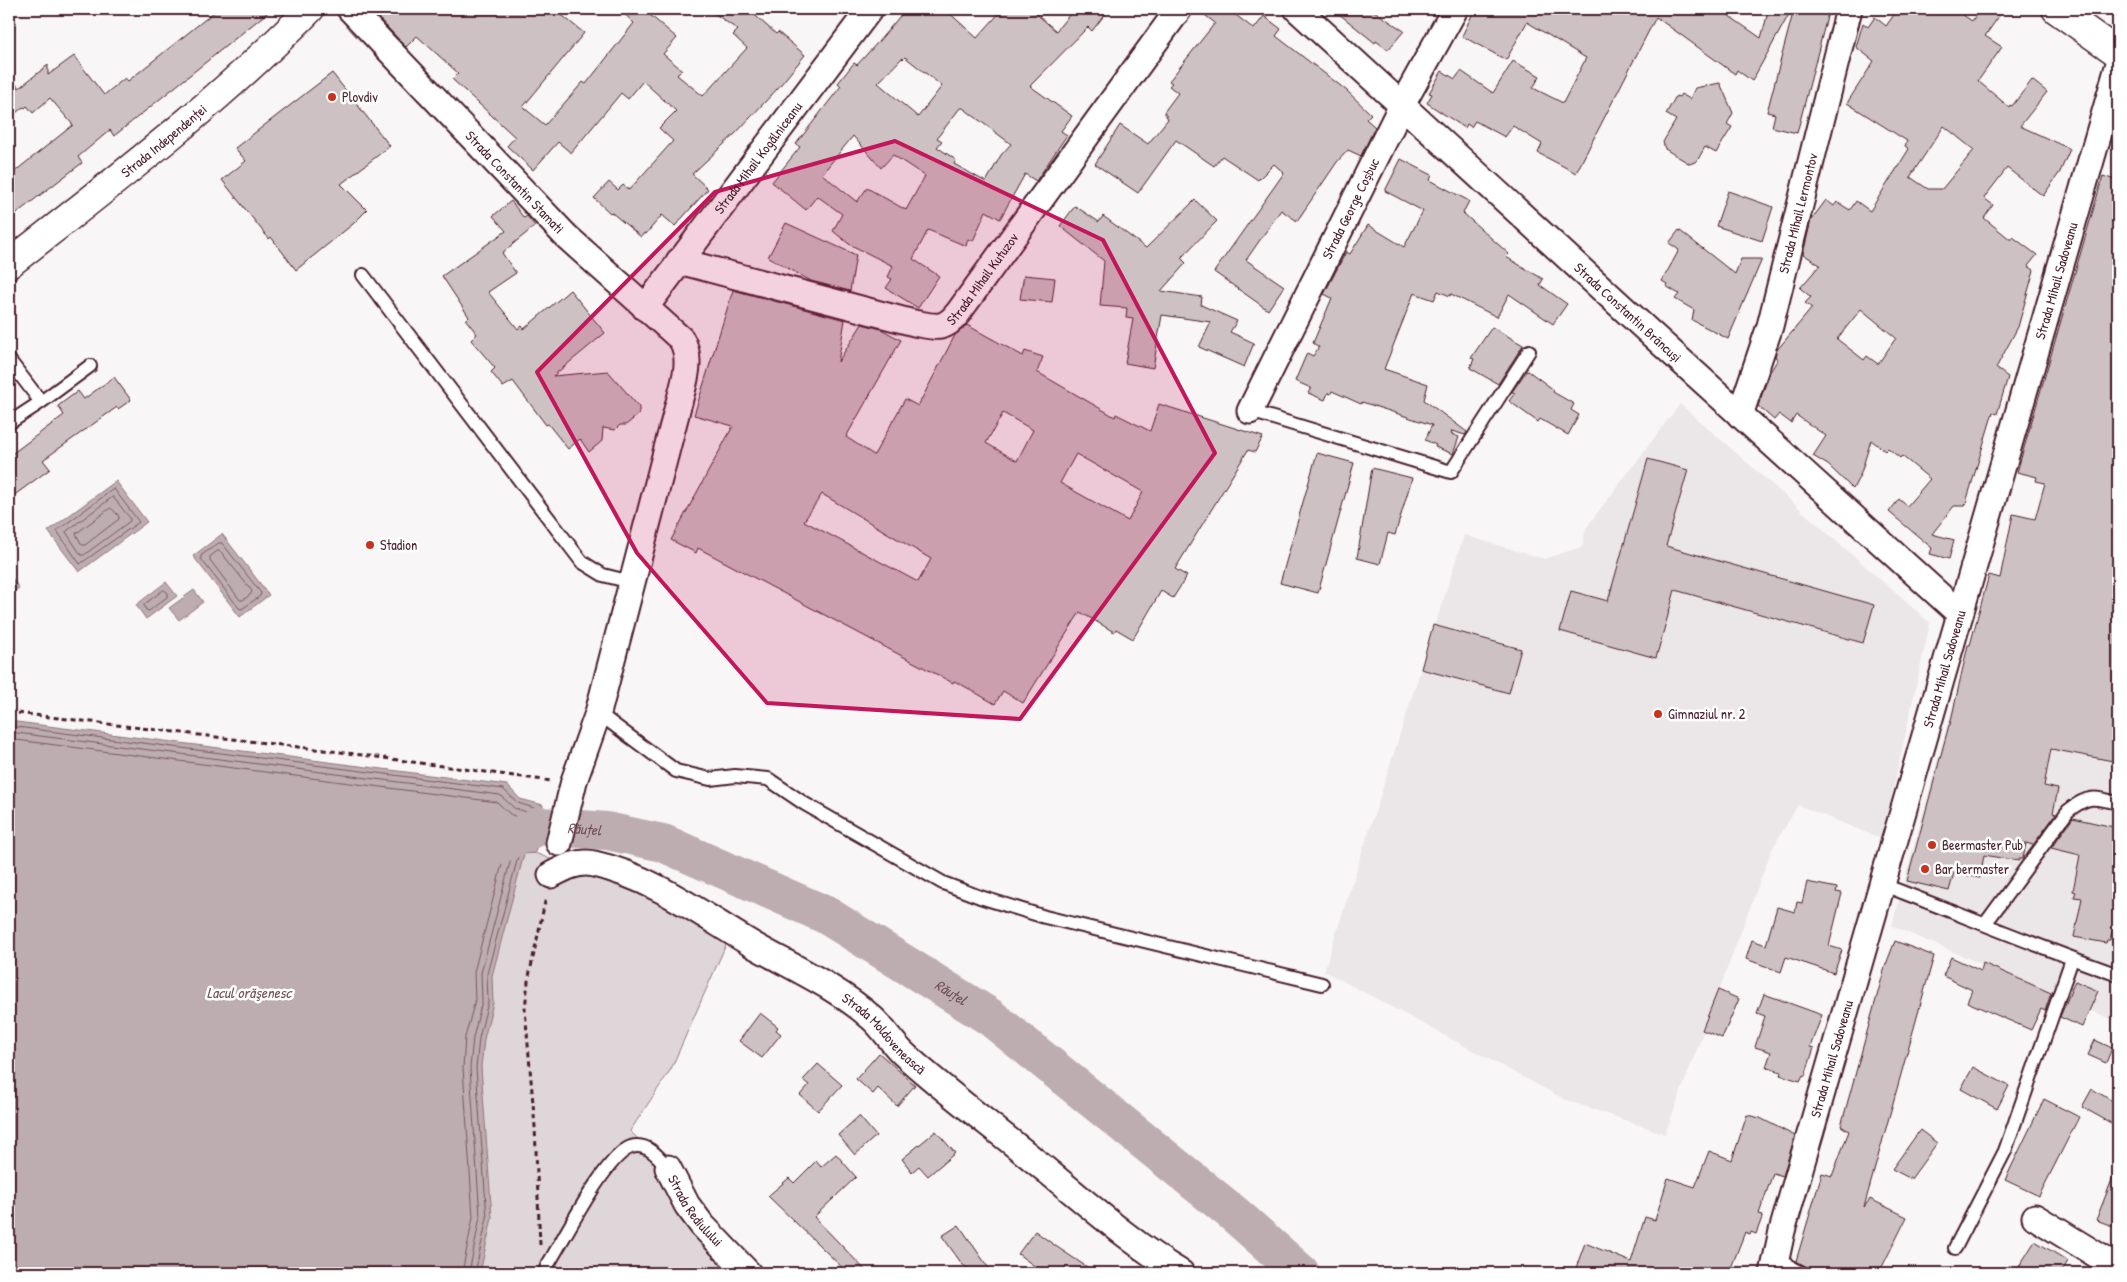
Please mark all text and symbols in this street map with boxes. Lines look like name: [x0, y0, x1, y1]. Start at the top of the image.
place label: Plovdiv: [342, 87, 378, 106]
marker: Plovdiv: [326, 91, 338, 103]
street label: Strada Mihail Kogălniceanu: [709, 97, 806, 217]
street label: Strada Independenței: [117, 99, 211, 181]
street label: Strada Constantin Stamati: [462, 126, 569, 237]
street label: Strada Mihail Lermontov: [1773, 151, 1822, 275]
street label: Strada George Coșbuc: [1317, 154, 1383, 262]
street label: Strada Mihail Sadoveanu: [2030, 219, 2082, 341]
street label: Strada Mihail Kutuzov: [942, 228, 1022, 329]
street label: Strada Constantin Brâncuși: [1570, 258, 1686, 366]
place label: Stadion: [380, 535, 417, 554]
marker: Stadion: [364, 539, 376, 551]
street label: Strada Mihail Sadoveanu: [1918, 608, 1970, 730]
place label: Gimnaziul nr. 2: [1668, 704, 1746, 723]
marker: Gimnaziul nr. 2: [1652, 708, 1664, 720]
water label: Răuțel: [567, 817, 603, 841]
place label: Beermaster Pub: [1942, 835, 2023, 854]
marker: Beermaster Pub: [1926, 839, 1938, 851]
place label: Bar bermaster: [1935, 859, 2010, 878]
marker: Bar bermaster: [1919, 863, 1931, 875]
water label: Răuțel: [931, 974, 972, 1010]
water label: Lacul orăşenesc: [207, 982, 293, 1003]
street label: Strada Moldovenească: [839, 988, 930, 1079]
street label: Strada Mihail Sadoveanu: [1805, 998, 1857, 1120]
street label: Strada Rediulului: [664, 1171, 728, 1250]

